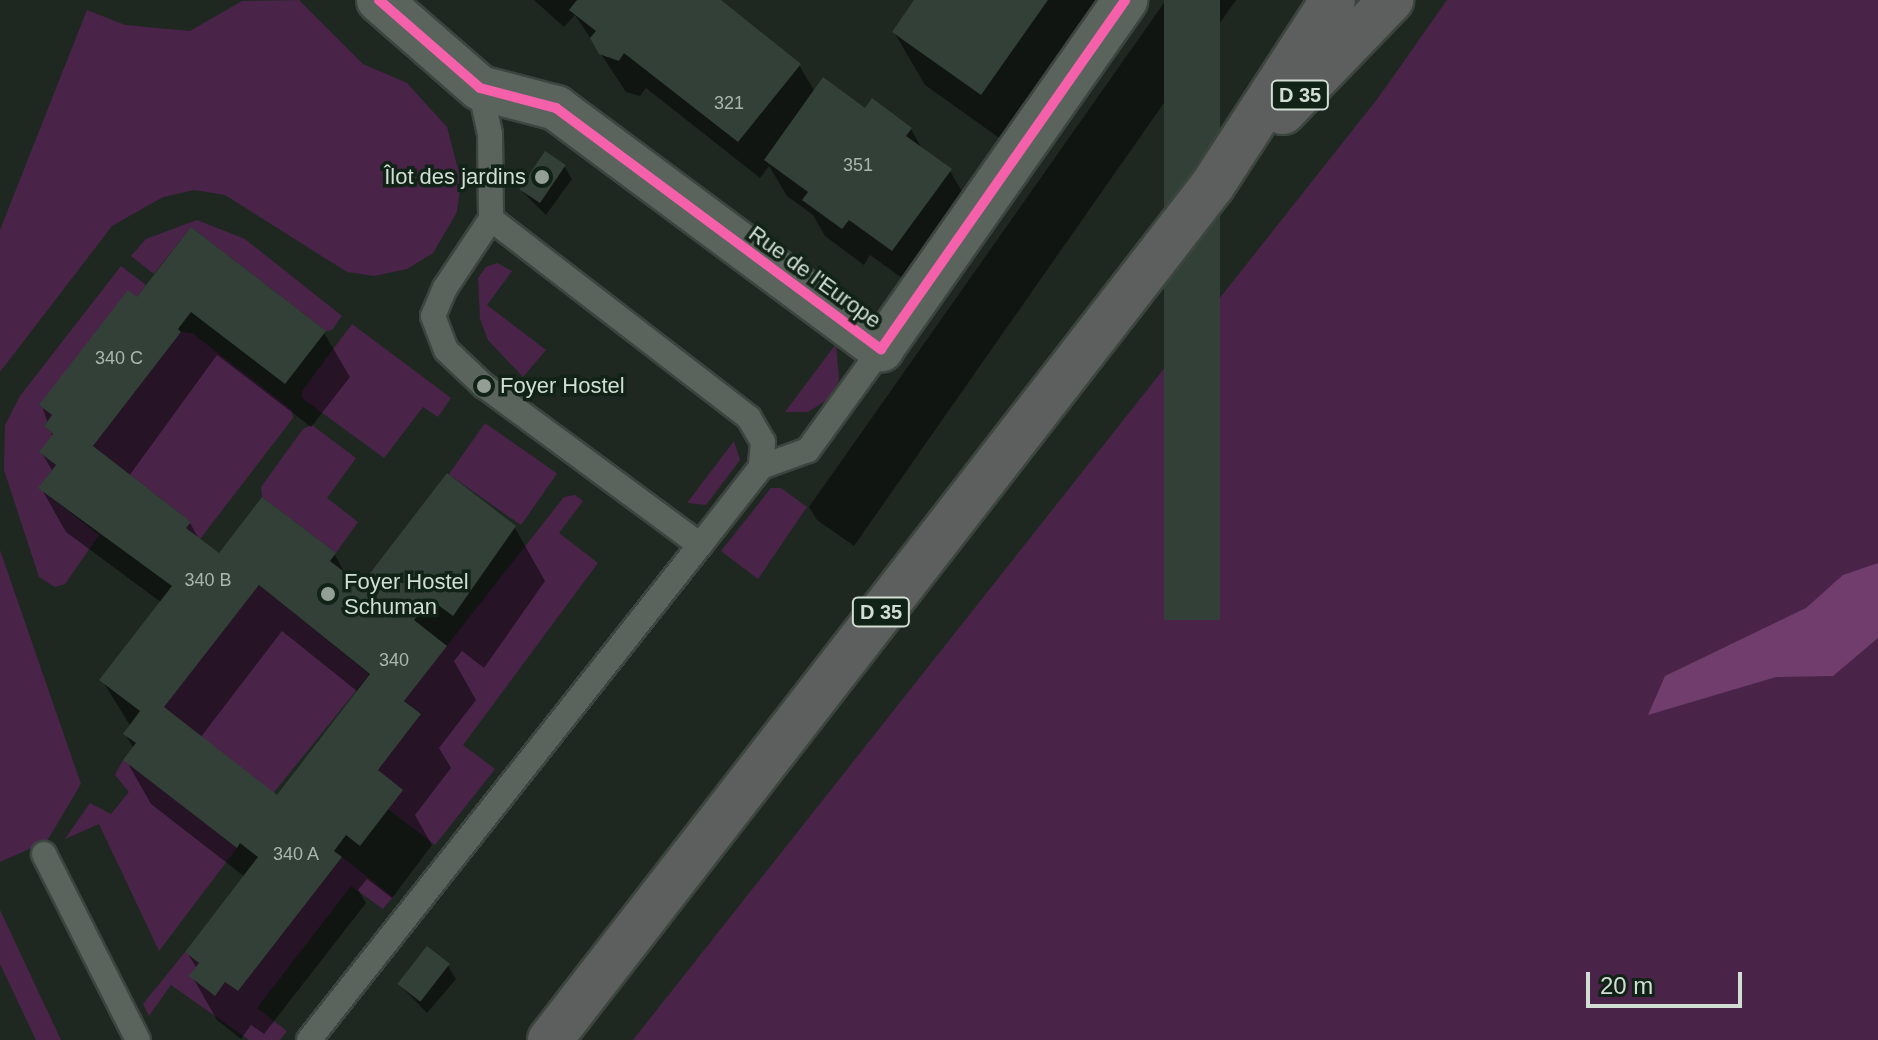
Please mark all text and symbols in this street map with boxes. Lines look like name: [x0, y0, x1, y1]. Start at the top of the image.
road number: D 35: [1270, 79, 1330, 111]
house number: 321: [714, 92, 744, 114]
house number: 351: [843, 154, 873, 176]
place label: Îlot des jardins: [384, 164, 526, 190]
marker: Îlot des jardins: [533, 168, 551, 186]
street label: Rue de l'Europe: [744, 220, 886, 334]
house number: 340 C: [95, 347, 143, 369]
place label: Foyer Hostel: [500, 373, 625, 399]
marker: Foyer Hostel: [475, 377, 493, 395]
place label: Foyer Hostel Schuman: [344, 568, 469, 620]
house number: 340 B: [184, 569, 232, 591]
marker: Foyer Hostel Schuman: [319, 585, 337, 603]
road number: D 35: [851, 596, 911, 628]
house number: 340: [379, 649, 409, 671]
house number: 340 A: [272, 843, 320, 865]
scale bar: [1590, 956, 1746, 1006]
text: 20 m: [1600, 972, 1653, 999]

